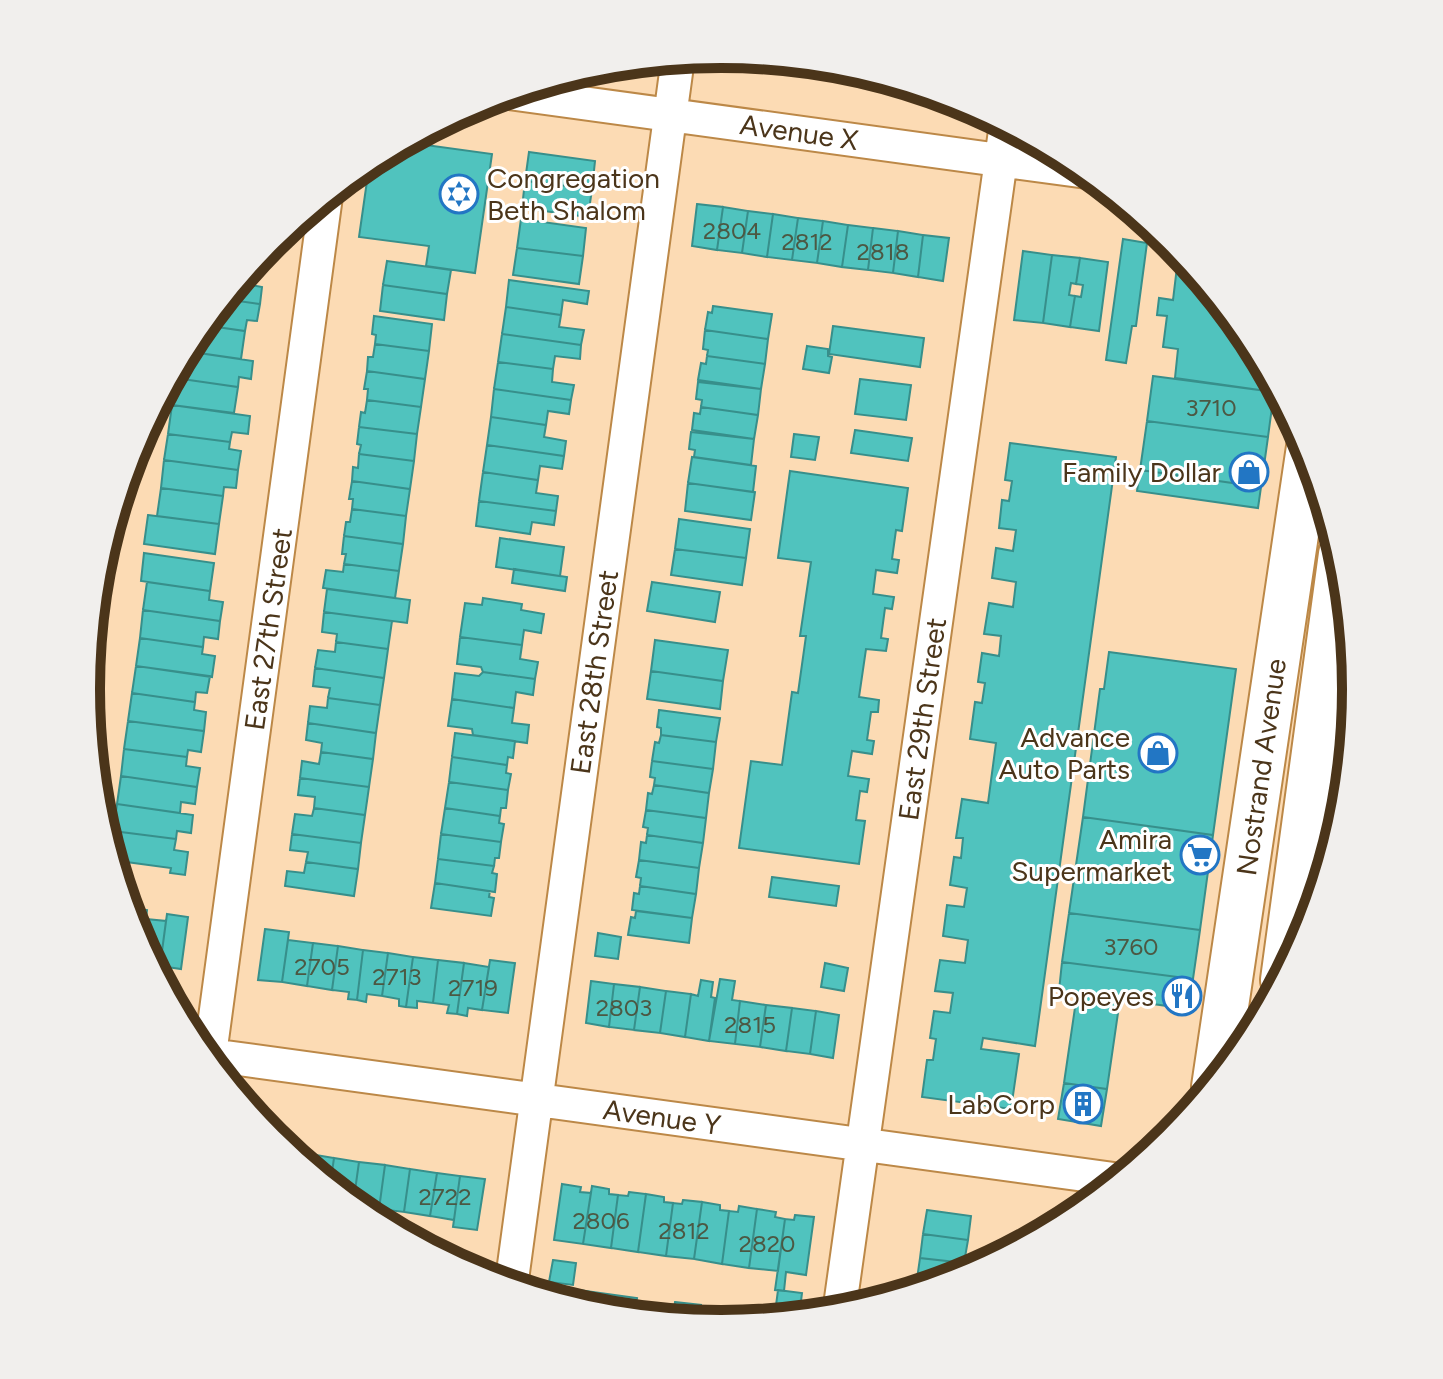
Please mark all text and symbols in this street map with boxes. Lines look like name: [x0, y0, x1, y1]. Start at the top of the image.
street label: Avenue X: [738, 107, 860, 157]
place label: Congregation Beth Shalom: [487, 161, 660, 227]
synagogue icon: Congregation Beth Shalom: [438, 173, 480, 215]
house number: 2804: [703, 216, 761, 245]
house number: 2812: [781, 227, 833, 256]
house number: 2818: [857, 237, 909, 266]
house number: 3710: [1185, 393, 1237, 422]
shop icon: Family Dollar: [1228, 451, 1270, 493]
place label: Family Dollar: [1062, 455, 1222, 489]
street label: East 27th Street: [237, 526, 299, 732]
street label: East 28th Street: [563, 568, 625, 776]
street label: East 29th Street: [891, 615, 953, 823]
street label: Nostrand Avenue: [1229, 656, 1293, 878]
place label: Advance Auto Parts: [998, 720, 1130, 786]
shop icon: Advance Auto Parts: [1137, 732, 1179, 774]
place label: Amira Supermarket: [1011, 822, 1172, 888]
supermarket icon: Amira Supermarket: [1179, 834, 1221, 876]
house number: 3760: [1104, 932, 1158, 961]
house number: 2705: [294, 952, 350, 981]
house number: 2713: [372, 962, 422, 991]
house number: 2719: [448, 973, 498, 1002]
restaurant icon: Popeyes: [1161, 975, 1203, 1017]
place label: Popeyes: [1048, 979, 1154, 1013]
house number: 2803: [596, 993, 652, 1022]
house number: 2815: [724, 1010, 776, 1039]
building icon: LabCorp: [1062, 1083, 1104, 1125]
place label: LabCorp: [947, 1087, 1055, 1121]
street label: Avenue Y: [601, 1092, 723, 1142]
house number: 2722: [418, 1182, 472, 1211]
house number: 2806: [572, 1206, 630, 1235]
house number: 2812: [658, 1216, 710, 1245]
house number: 2820: [739, 1229, 795, 1258]

